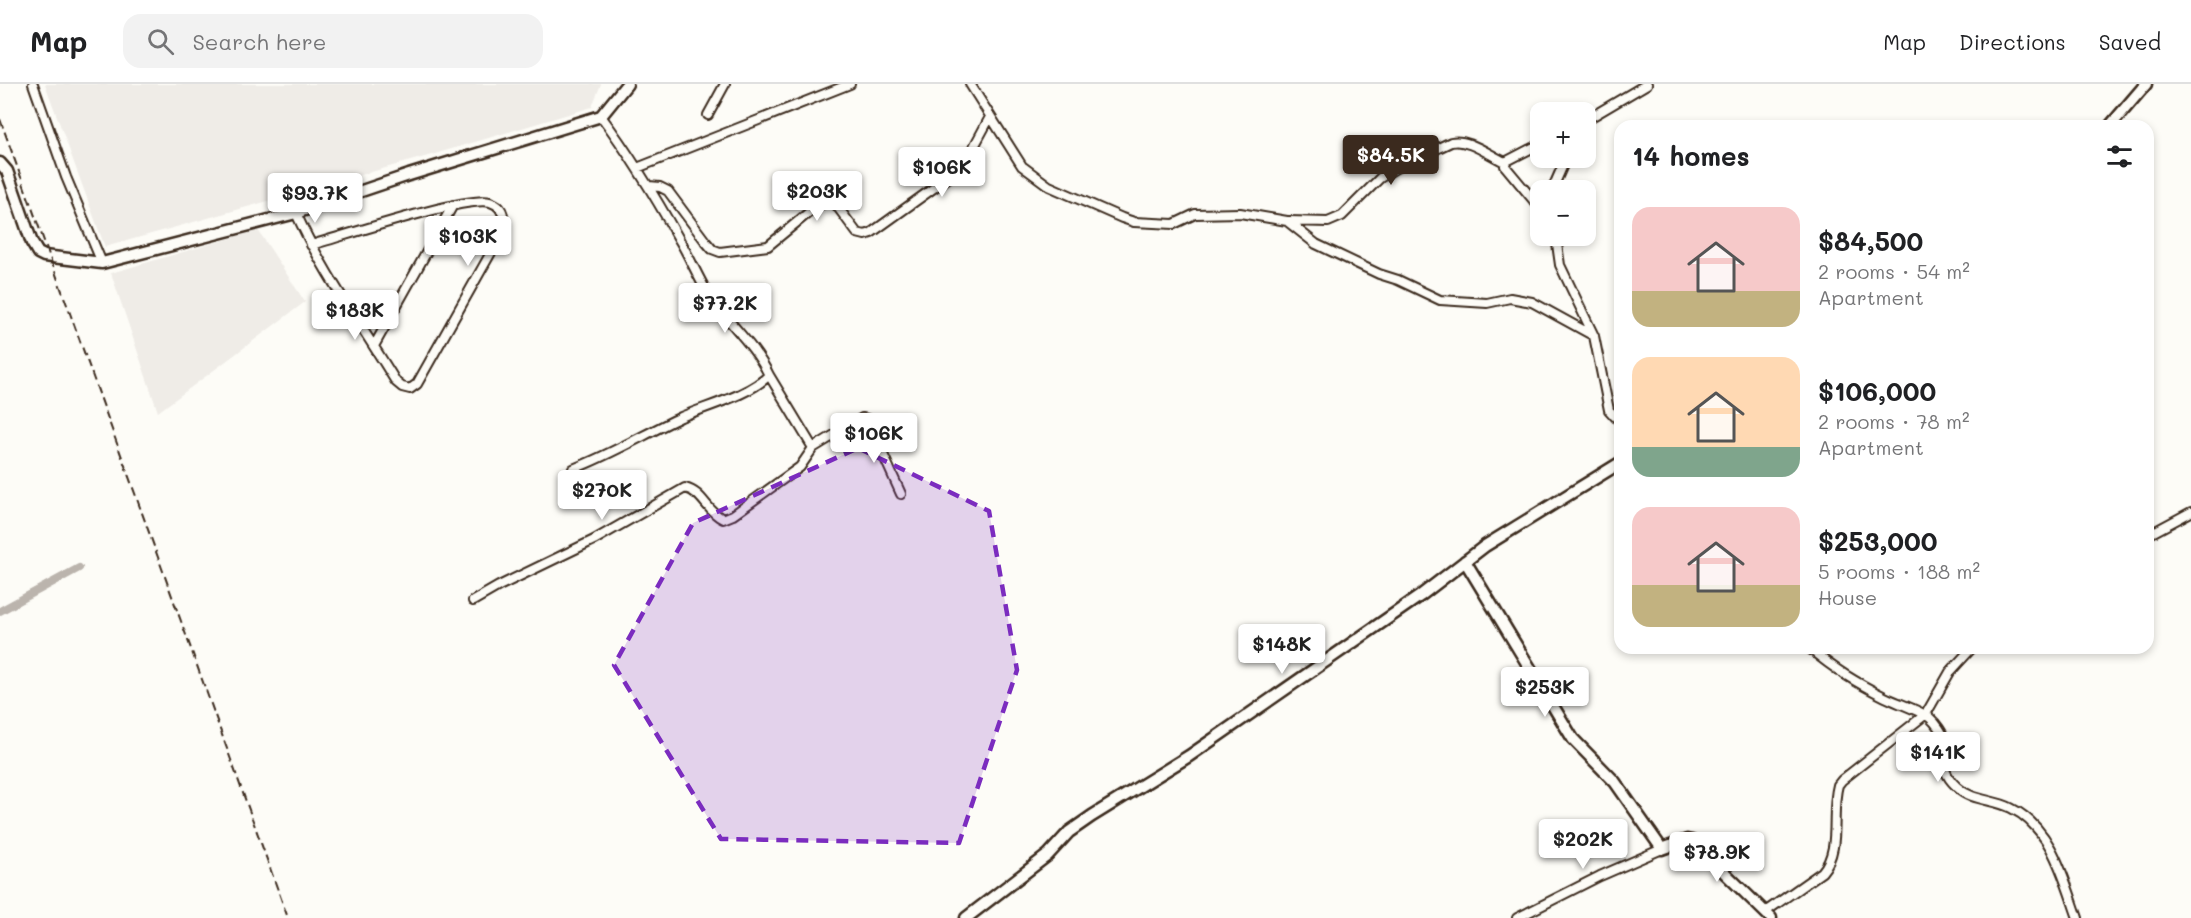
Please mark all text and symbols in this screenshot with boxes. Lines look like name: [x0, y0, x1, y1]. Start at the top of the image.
search box: [123, 14, 543, 68]
text: Map: [30, 23, 87, 59]
icon: search: [144, 25, 177, 58]
text: Search here: [192, 27, 326, 56]
text: Map: [1883, 28, 1926, 55]
text: Directions: [1959, 28, 2066, 55]
text: Saved: [2099, 28, 2161, 55]
map controls: [1530, 102, 1596, 246]
button: +: [1530, 102, 1596, 168]
pin: $84.5K: [1342, 135, 1440, 186]
text: 14 homes: [1632, 139, 1750, 173]
icon: filters: [2103, 140, 2136, 173]
text: $84.5K: [1357, 141, 1425, 167]
pin: $106K: [900, 147, 984, 198]
text: $106K: [912, 153, 972, 179]
pin: $203K: [775, 171, 859, 222]
pin: $93.7K: [266, 173, 364, 224]
text: $203K: [786, 177, 848, 203]
text: $93.7K: [282, 179, 348, 205]
button: −: [1530, 180, 1596, 246]
pin: $103K: [426, 216, 510, 267]
text: $103K: [438, 222, 498, 248]
text: $84,500: [1818, 224, 1923, 258]
icon: home: [1680, 231, 1752, 303]
text: 2 rooms · 54 m²: [1818, 258, 1970, 284]
pin: $77.2K: [676, 283, 774, 334]
text: Apartment: [1818, 284, 1924, 310]
text: $77.2K: [692, 289, 758, 315]
pin: $183K: [313, 290, 397, 341]
text: $183K: [326, 296, 384, 322]
text: $106,000: [1818, 374, 1936, 408]
icon: home: [1680, 381, 1752, 453]
text: 2 rooms · 78 m²: [1818, 408, 1970, 434]
pin: $106K: [832, 413, 916, 464]
text: $106K: [844, 419, 904, 445]
text: Apartment: [1818, 434, 1924, 460]
pin: $270K: [560, 470, 644, 521]
text: $270K: [572, 476, 632, 502]
text: $253,000: [1818, 524, 1938, 558]
icon: home: [1680, 531, 1752, 603]
text: 5 rooms · 188 m²: [1818, 558, 1980, 584]
text: House: [1818, 584, 1877, 610]
pin: $148K: [1240, 624, 1324, 675]
text: $148K: [1252, 630, 1312, 656]
pin: $253K: [1503, 667, 1587, 718]
text: $253K: [1515, 673, 1575, 699]
pin: $141K: [1896, 732, 1980, 783]
text: $141K: [1910, 738, 1966, 764]
pin: $202K: [1541, 819, 1625, 870]
text: $202K: [1553, 825, 1613, 851]
pin: $78.9K: [1668, 832, 1766, 883]
text: $78.9K: [1683, 838, 1751, 864]

